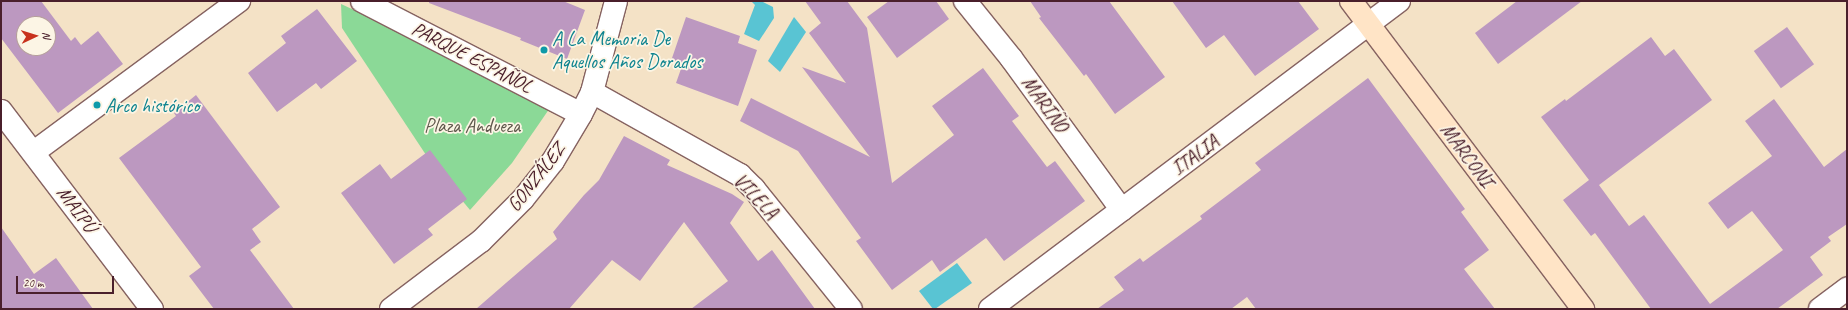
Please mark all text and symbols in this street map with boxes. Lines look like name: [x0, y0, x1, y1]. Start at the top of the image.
north arrow: [16, 16, 56, 56]
street label: PARQUE ESPAÑOL: [408, 16, 536, 98]
place label: A La Memoria De Aquellos Años Dorados: [552, 26, 702, 73]
text: N: [40, 31, 54, 39]
marker: A La Memoria De Aquellos Años Dorados: [539, 45, 549, 55]
street label: MARIÑO: [1017, 71, 1073, 137]
place label: Arco histórico: [105, 93, 200, 117]
marker: Arco histórico: [92, 100, 102, 110]
park label: Plaza Andueza: [424, 113, 520, 137]
street label: MARCONI: [1435, 118, 1499, 192]
street label: ITALIA: [1167, 130, 1223, 180]
street label: GONZÁLEZ: [502, 138, 570, 216]
street label: VILELA: [729, 168, 783, 224]
street label: MAIPÚ: [52, 181, 102, 237]
scale bar: [18, 268, 116, 294]
text: 20 m: [23, 275, 43, 291]

